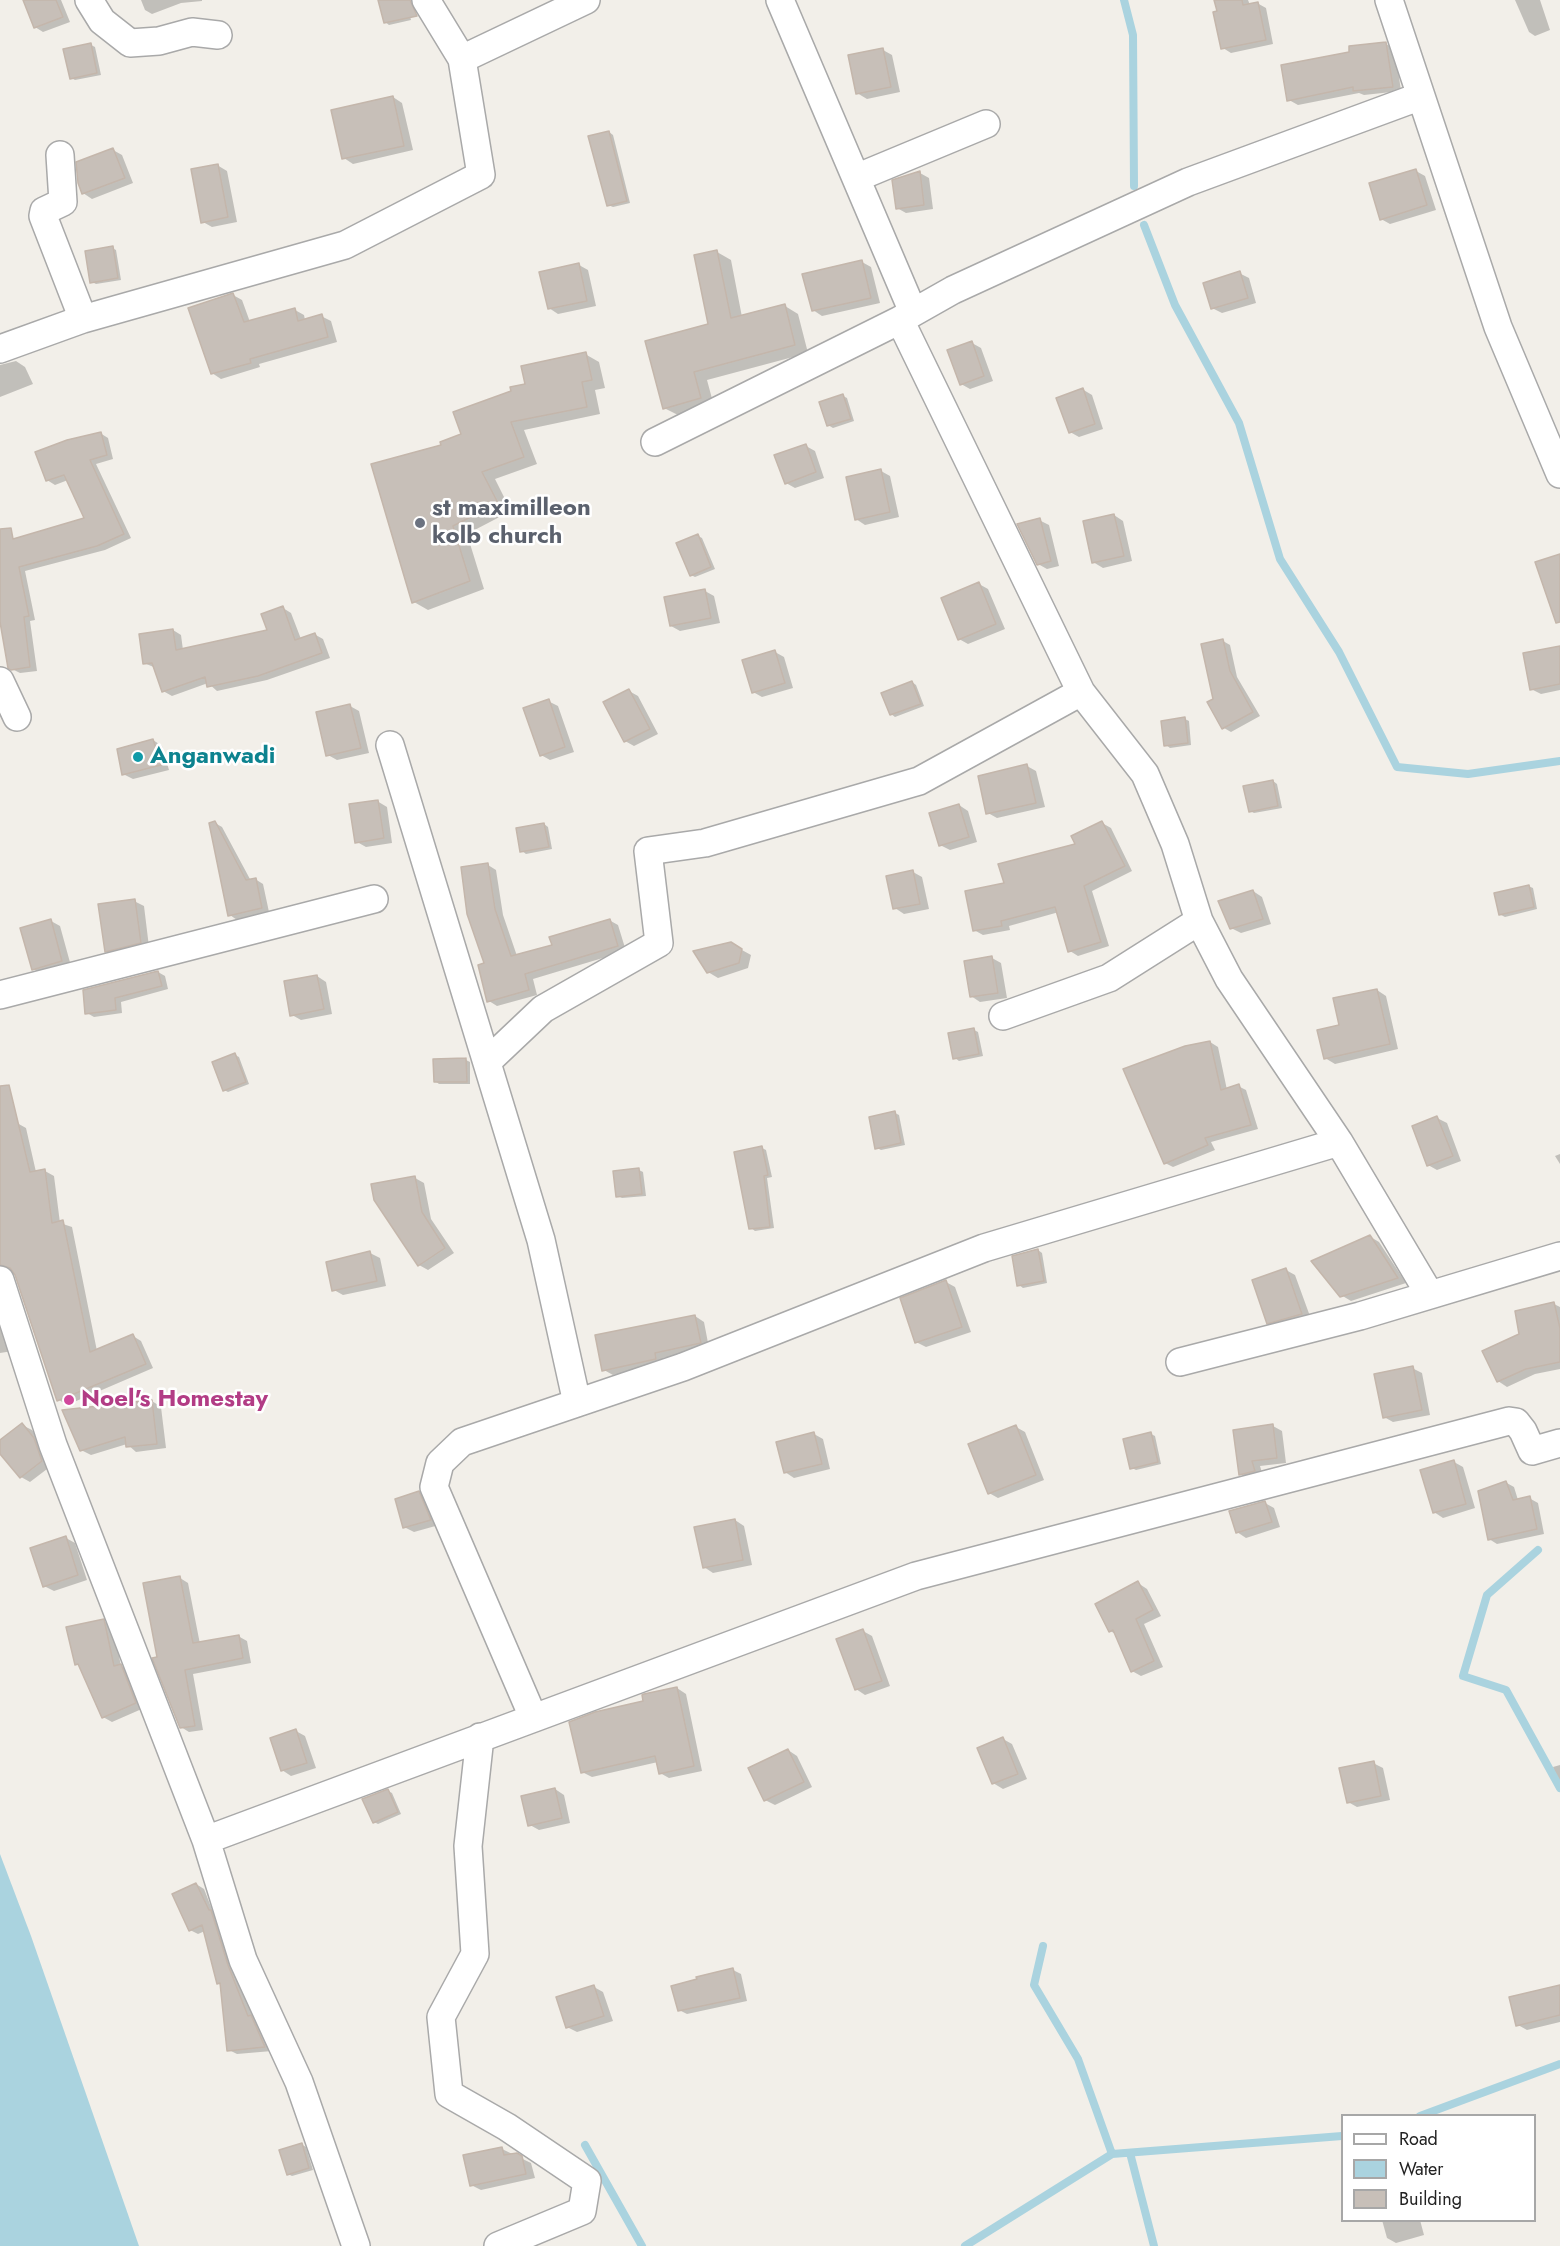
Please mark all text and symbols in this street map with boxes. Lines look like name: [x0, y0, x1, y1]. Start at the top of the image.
place label: st maximilleon kolb church: [432, 495, 591, 551]
marker: st maximilleon kolb church: [413, 516, 427, 530]
place label: Anganwadi: [150, 743, 275, 771]
marker: Anganwadi: [131, 750, 145, 764]
place label: Noel's Homestay: [81, 1386, 268, 1414]
marker: Noel's Homestay: [62, 1393, 76, 1407]
legend: [1341, 2114, 1536, 2222]
text: Road: [1399, 2126, 1438, 2152]
text: Water: [1399, 2156, 1443, 2182]
text: Building: [1399, 2186, 1462, 2212]

